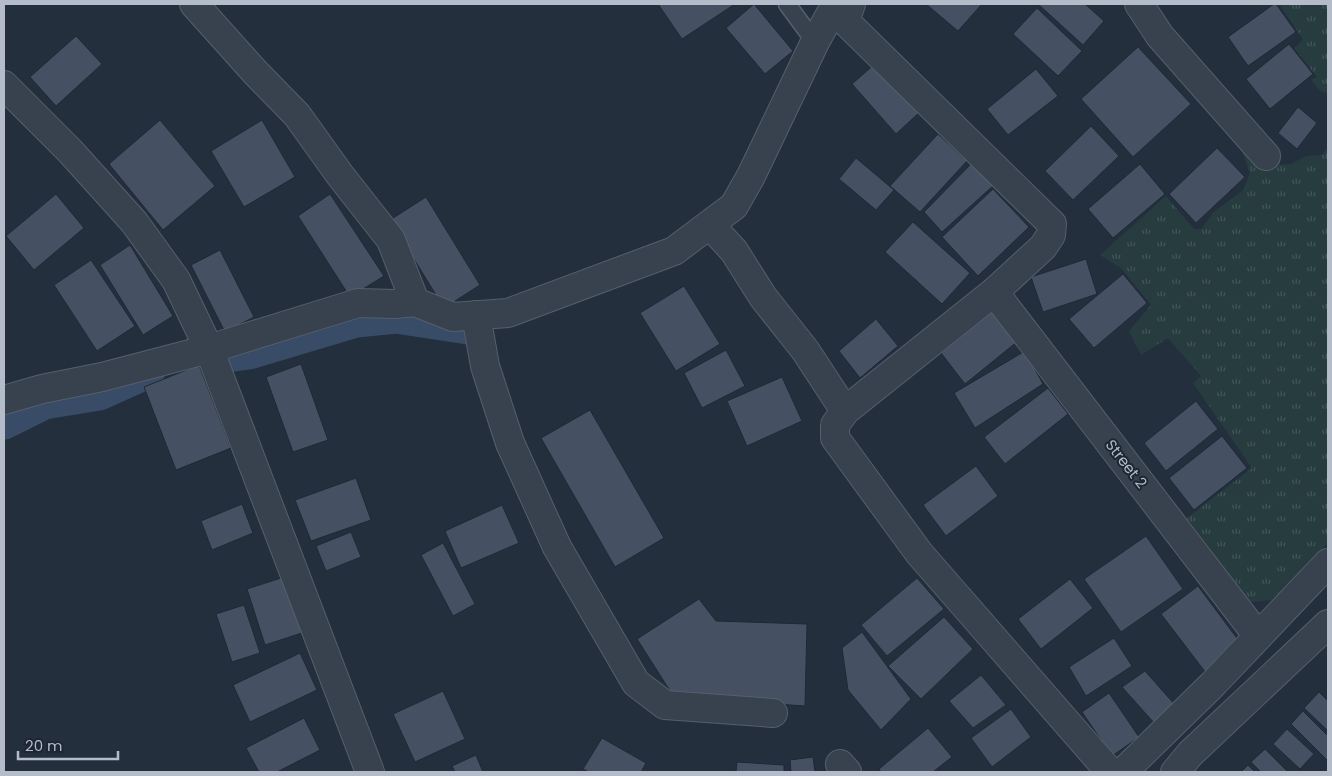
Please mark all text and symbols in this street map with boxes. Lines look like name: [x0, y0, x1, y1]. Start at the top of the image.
street label: Street 2: [1101, 435, 1152, 492]
scale bar: [18, 728, 118, 760]
text: 20 m: [25, 735, 63, 756]

